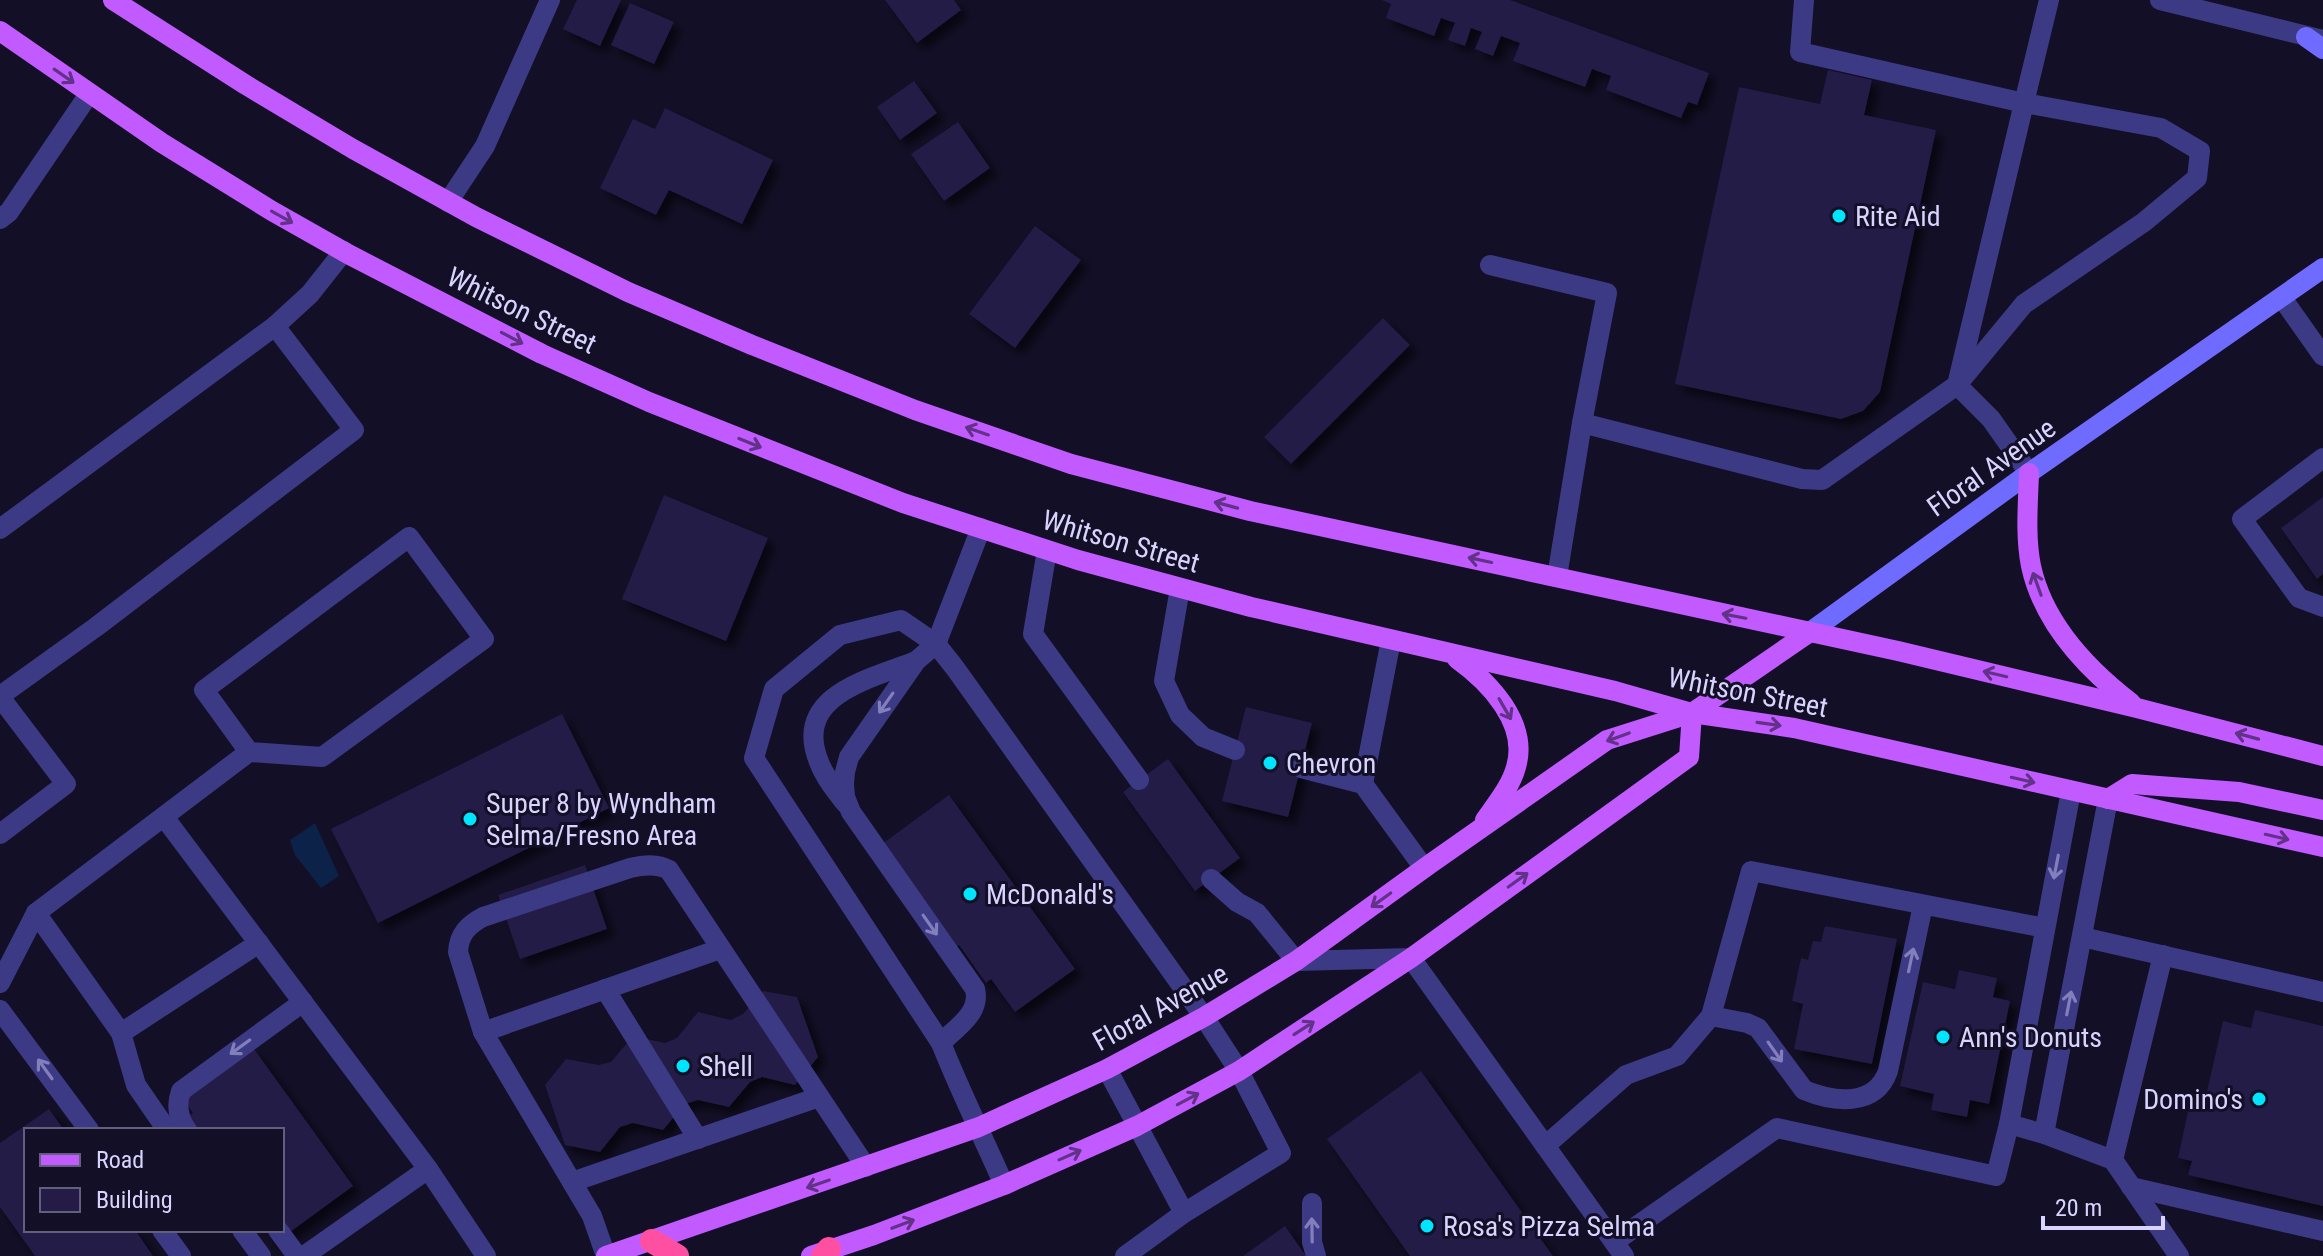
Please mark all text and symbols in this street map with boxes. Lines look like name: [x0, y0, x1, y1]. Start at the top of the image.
one-way arrow: [52, 68, 74, 84]
place label: Rite Aid: [1855, 200, 1941, 233]
marker: Rite Aid: [1830, 207, 1848, 225]
one-way arrow: [270, 210, 294, 225]
street label: Whitson Street: [442, 260, 602, 361]
one-way arrow: [500, 331, 524, 347]
street label: Floral Avenue: [1921, 411, 2062, 524]
one-way arrow: [965, 423, 990, 438]
one-way arrow: [737, 437, 762, 451]
one-way arrow: [1214, 496, 1240, 511]
street label: Whitson Street: [1038, 503, 1203, 580]
one-way arrow: [1468, 552, 1493, 567]
one-way arrow: [2029, 572, 2043, 597]
one-way arrow: [1722, 608, 1747, 623]
street label: Whitson Street: [1665, 661, 1831, 724]
one-way arrow: [1983, 666, 2008, 681]
one-way arrow: [878, 692, 894, 714]
one-way arrow: [1498, 697, 1513, 721]
one-way arrow: [1756, 717, 1781, 732]
one-way arrow: [2235, 728, 2261, 743]
one-way arrow: [1606, 731, 1631, 745]
place label: Chevron: [1286, 747, 1376, 780]
marker: Chevron: [1261, 754, 1279, 772]
one-way arrow: [2010, 773, 2035, 788]
place label: Super 8 by Wyndham Selma/Fresno Area: [486, 787, 716, 852]
marker: Super 8 by Wyndham Selma/Fresno Area: [461, 810, 479, 828]
one-way arrow: [2263, 830, 2289, 845]
one-way arrow: [2048, 854, 2063, 879]
one-way arrow: [1507, 872, 1528, 889]
place label: McDonald's: [986, 878, 1114, 911]
marker: McDonald's: [961, 885, 979, 903]
one-way arrow: [1370, 891, 1392, 908]
one-way arrow: [922, 913, 938, 935]
one-way arrow: [1905, 948, 1920, 974]
street label: Floral Avenue: [1087, 957, 1233, 1058]
one-way arrow: [2063, 990, 2078, 1016]
one-way arrow: [1293, 1020, 1315, 1036]
place label: Ann's Donuts: [1959, 1021, 2102, 1054]
marker: Ann's Donuts: [1934, 1028, 1952, 1046]
one-way arrow: [229, 1039, 251, 1056]
one-way arrow: [1767, 1041, 1783, 1063]
place label: Shell: [699, 1050, 753, 1083]
marker: Shell: [674, 1057, 692, 1075]
one-way arrow: [37, 1059, 54, 1081]
place label: Domino's: [2143, 1083, 2243, 1116]
one-way arrow: [1176, 1090, 1199, 1106]
marker: Domino's: [2250, 1090, 2268, 1108]
legend: [24, 1128, 284, 1232]
text: Road: [96, 1146, 144, 1174]
one-way arrow: [1057, 1147, 1082, 1162]
one-way arrow: [806, 1177, 831, 1192]
scale bar: [2043, 1180, 2163, 1230]
text: Building: [96, 1186, 173, 1214]
text: 20 m: [2055, 1194, 2102, 1222]
place label: Rosa's Pizza Selma: [1443, 1210, 1655, 1243]
one-way arrow: [890, 1216, 915, 1230]
one-way arrow: [1304, 1217, 1320, 1244]
marker: Rosa's Pizza Selma: [1418, 1217, 1436, 1235]

